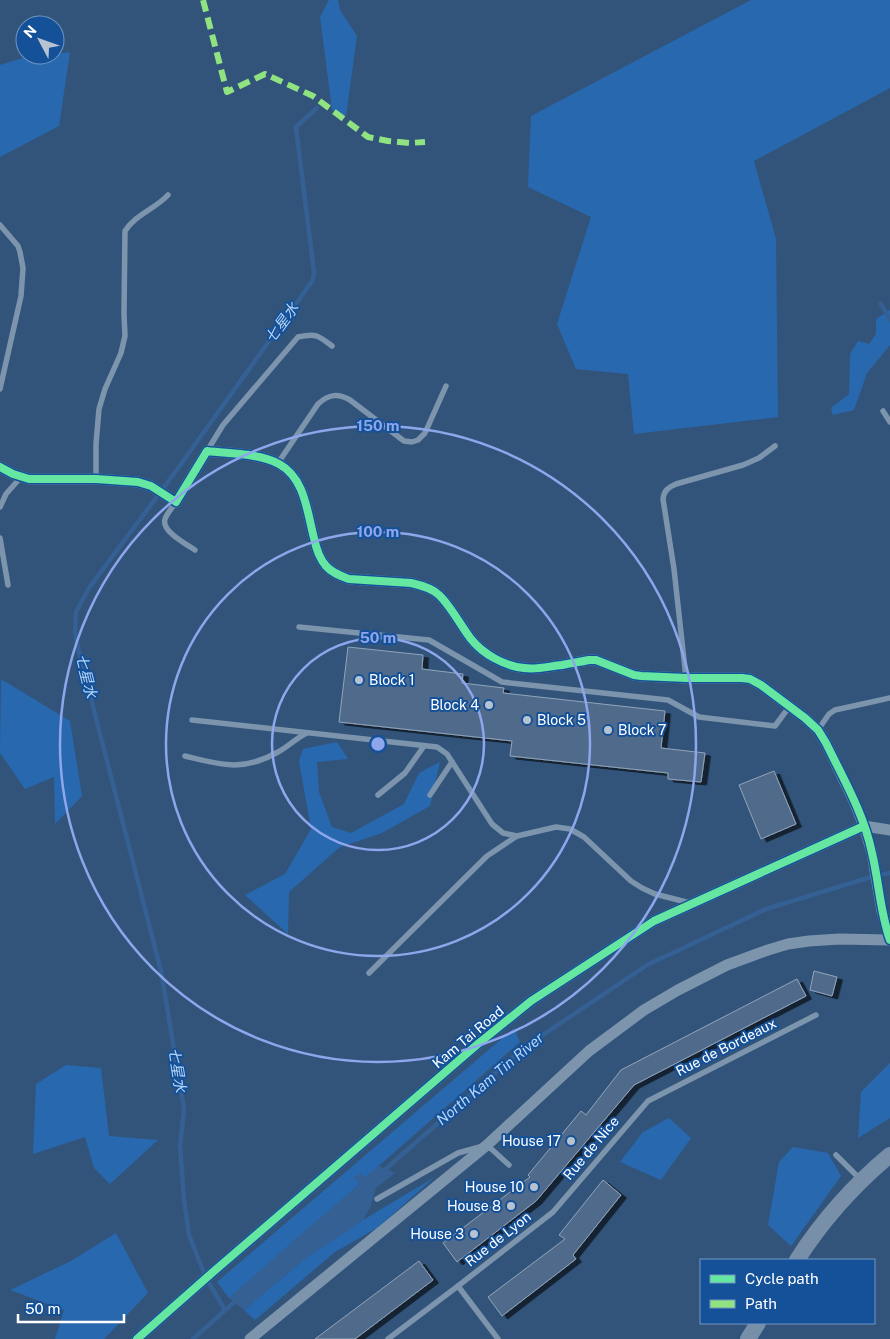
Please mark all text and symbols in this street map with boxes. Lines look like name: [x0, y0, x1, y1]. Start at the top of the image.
north arrow: [15, 15, 65, 65]
text: N: [21, 22, 40, 41]
water label: 七星水: [261, 299, 302, 346]
text: 150 m: [356, 417, 400, 434]
text: 100 m: [357, 523, 399, 540]
text: 50 m: [360, 629, 396, 646]
water label: 七星水: [73, 652, 100, 701]
place label: Block 1: [369, 672, 415, 688]
marker: Block 1: [353, 674, 365, 686]
place label: Block 4: [430, 697, 479, 713]
marker: Block 4: [483, 699, 495, 711]
place label: Block 5: [537, 712, 586, 728]
marker: Block 5: [521, 714, 533, 726]
place label: Block 7: [618, 722, 666, 738]
marker: Block 7: [602, 724, 614, 736]
centre of rings: [369, 735, 387, 753]
street label: Kam Tai Road: [429, 1003, 507, 1071]
street label: Rue de Bordeaux: [673, 1015, 779, 1079]
water label: North Kam Tin River: [433, 1029, 547, 1128]
water label: 七星水: [166, 1046, 190, 1094]
street label: Rue de Nice: [560, 1113, 622, 1183]
place label: House 17: [502, 1133, 561, 1149]
marker: House 17: [565, 1135, 577, 1147]
place label: House 10: [465, 1179, 524, 1195]
marker: House 10: [528, 1181, 540, 1193]
place label: House 8: [447, 1198, 501, 1214]
marker: House 8: [505, 1200, 517, 1212]
street label: Rue de Lyon: [462, 1208, 534, 1270]
place label: House 3: [410, 1226, 464, 1242]
marker: House 3: [468, 1228, 480, 1240]
legend: [700, 1259, 875, 1324]
text: Cycle path: [745, 1270, 819, 1287]
scale bar: [18, 1292, 124, 1324]
text: Path: [745, 1295, 777, 1312]
text: 50 m: [25, 1300, 60, 1317]

